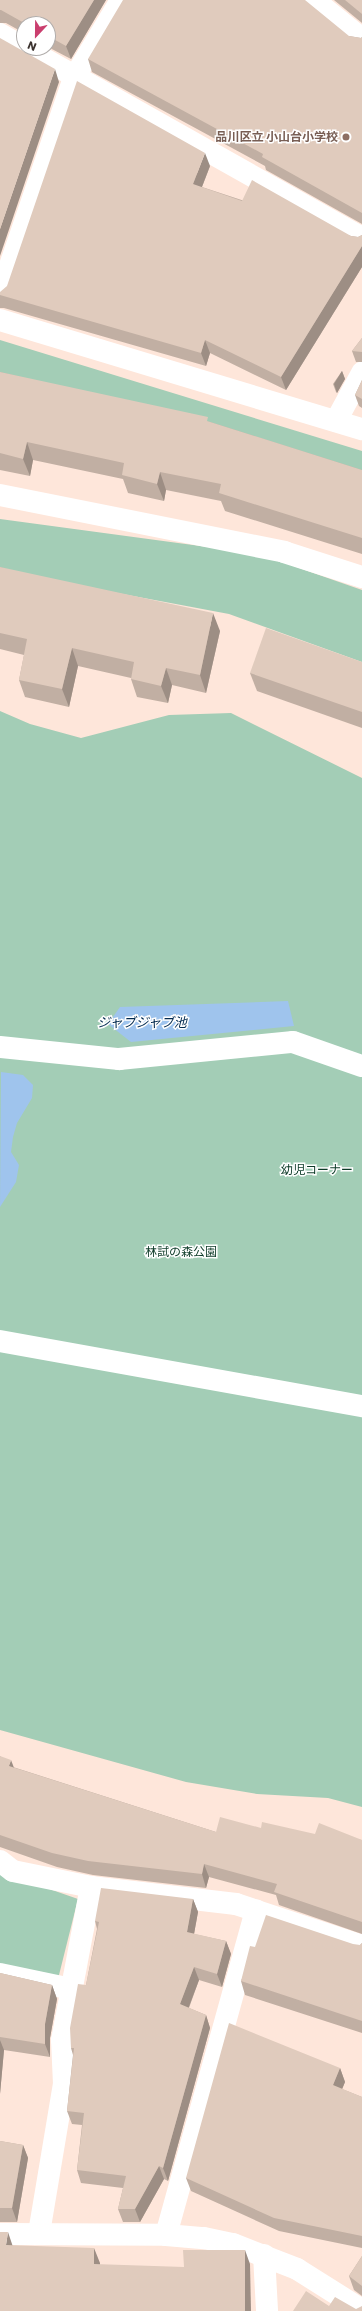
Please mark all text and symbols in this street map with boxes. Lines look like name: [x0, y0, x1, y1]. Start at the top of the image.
north arrow: [16, 16, 56, 56]
text: N: [25, 37, 39, 55]
place label: 品川区立 小山台小学校: [215, 130, 338, 144]
marker: 品川区立 小山台小学校: [341, 132, 351, 142]
water label: ジャブジャブ池: [97, 1015, 187, 1031]
park label: 幼児コーナー: [281, 1163, 353, 1177]
park label: 林試の森公園: [145, 1245, 217, 1259]

